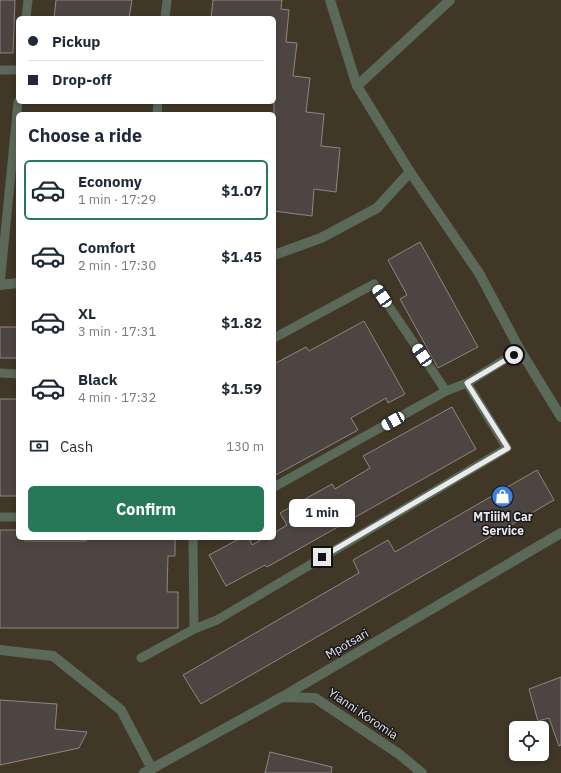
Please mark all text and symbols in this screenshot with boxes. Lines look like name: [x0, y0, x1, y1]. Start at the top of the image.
text: Pickup: [52, 32, 100, 51]
text: Drop-off: [52, 70, 112, 89]
text: Choose a ride: [28, 124, 142, 147]
icon: car: [30, 172, 66, 208]
text: Economy: [78, 172, 142, 191]
text: $1.07: [221, 181, 262, 200]
text: 1 min · 17:29: [78, 191, 156, 208]
icon: car: [30, 238, 66, 274]
text: Comfort: [78, 238, 135, 257]
text: $1.45: [221, 247, 262, 266]
text: 2 min · 17:30: [78, 257, 156, 274]
car: [370, 283, 394, 309]
icon: car: [30, 304, 66, 340]
text: XL: [78, 304, 96, 323]
text: $1.82: [221, 313, 262, 332]
text: 3 min · 17:31: [78, 323, 156, 340]
car: [410, 342, 434, 368]
route start: [505, 346, 523, 364]
icon: car: [30, 370, 66, 406]
text: Black: [78, 370, 118, 389]
text: $1.59: [221, 379, 262, 398]
text: 4 min · 17:32: [78, 389, 156, 406]
car: [380, 410, 406, 432]
icon: cash: [28, 435, 50, 457]
text: Cash: [60, 437, 93, 456]
text: 130 m: [226, 438, 264, 455]
shop icon: MTiiiM Car Service: [490, 483, 516, 509]
button: Confirm: [28, 486, 264, 532]
callout: 1 min: [289, 499, 355, 527]
text: 1 min: [305, 504, 339, 521]
place label: MTiiiM Car Service: [473, 509, 533, 538]
route end: [313, 548, 331, 566]
street label: Mpotsari: [323, 625, 371, 662]
street label: Yianni Koromia: [326, 685, 401, 743]
map controls: [509, 721, 549, 761]
button: locate: [509, 721, 549, 761]

